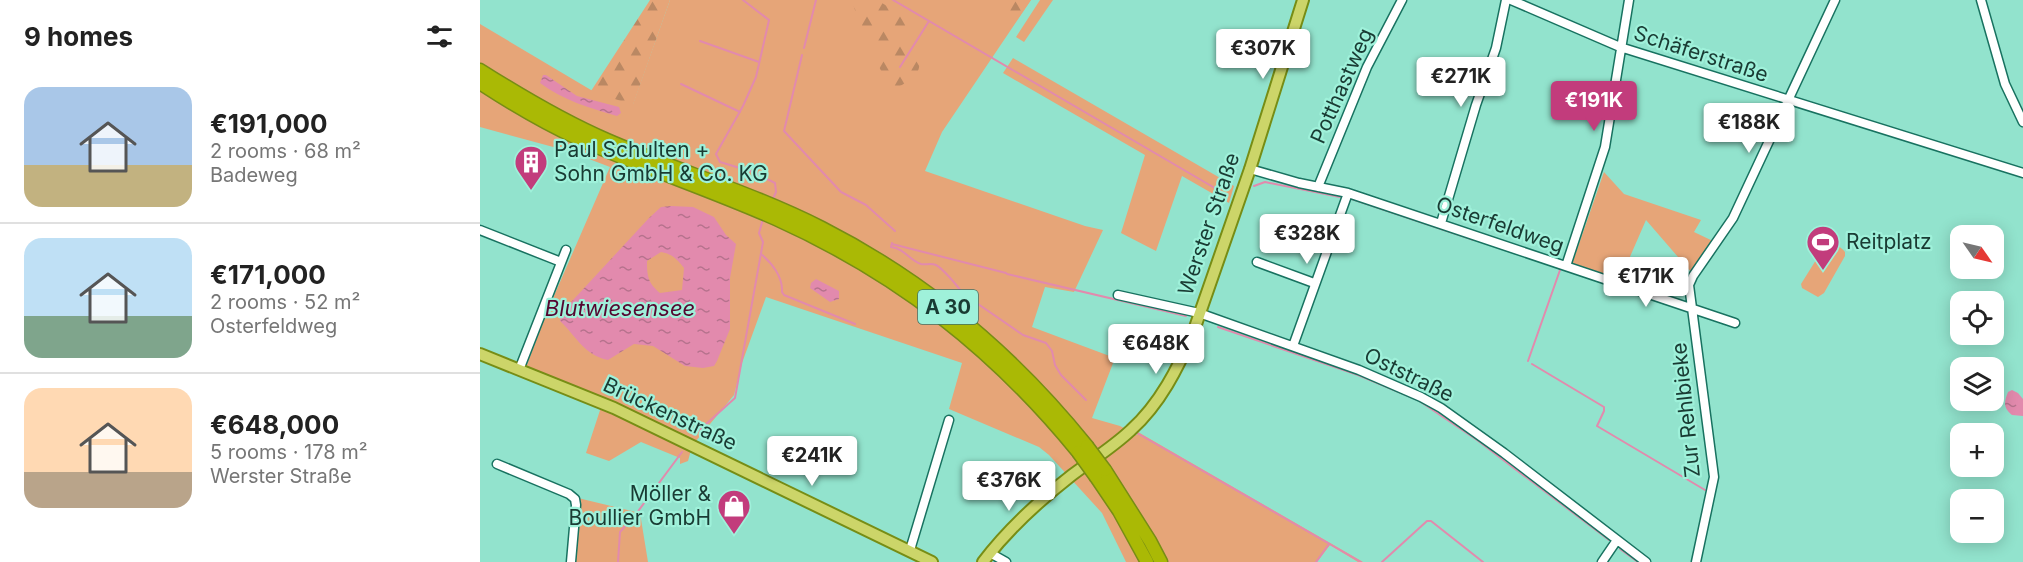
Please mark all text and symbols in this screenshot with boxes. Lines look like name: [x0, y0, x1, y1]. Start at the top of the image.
icon: filters: [423, 20, 456, 53]
street label: Schäferstraße: [1631, 20, 1772, 87]
text: 9 homes: [24, 21, 133, 52]
street label: Potthastweg: [1305, 24, 1378, 147]
pin: €307K: [1221, 29, 1305, 80]
text: €307K: [1230, 36, 1296, 60]
pin: €271K: [1419, 57, 1503, 108]
text: €271K: [1431, 64, 1491, 88]
pin: €191K: [1552, 81, 1636, 132]
text: €191K: [1565, 88, 1623, 112]
pin: €188K: [1707, 103, 1791, 154]
text: €191,000: [210, 108, 328, 139]
text: €188K: [1718, 110, 1780, 134]
icon: home: [72, 111, 144, 183]
place label: Paul Schulten + Sohn GmbH & Co. KG: [554, 137, 768, 186]
text: 2 rooms · 68 m²: [210, 139, 361, 163]
building icon: Paul Schulten + Sohn GmbH & Co. KG: [513, 144, 549, 191]
street label: Werster Straße: [1172, 149, 1245, 298]
text: Badeweg: [210, 163, 298, 187]
street label: Osterfeldweg: [1433, 191, 1567, 258]
pin: €328K: [1265, 214, 1349, 265]
text: €328K: [1274, 221, 1340, 245]
sports icon: Reitplatz: [1805, 224, 1841, 271]
north arrow: [1950, 225, 2004, 279]
map controls: [1950, 225, 2004, 543]
place label: Reitplatz: [1846, 229, 1932, 254]
pin: €171K: [1604, 257, 1688, 308]
text: €171,000: [210, 259, 326, 290]
icon: home: [72, 262, 144, 334]
text: €171K: [1618, 264, 1674, 288]
text: 2 rooms · 52 m²: [210, 290, 360, 314]
road number: A 30: [918, 290, 978, 324]
button: locate: [1950, 291, 2004, 345]
water label: Blutwiesensee: [545, 295, 695, 321]
text: Osterfeldweg: [210, 314, 337, 338]
pin: €648K: [1114, 324, 1198, 375]
text: €648K: [1122, 331, 1190, 355]
street label: Zur Rehlbieke: [1666, 341, 1705, 479]
street label: Oststraße: [1360, 342, 1458, 407]
button: layers: [1950, 357, 2004, 411]
street label: Brückenstraße: [599, 372, 741, 455]
text: €648,000: [210, 409, 339, 440]
icon: home: [72, 412, 144, 484]
button: +: [1950, 423, 2004, 477]
pin: €241K: [770, 436, 854, 487]
text: 5 rooms · 178 m²: [210, 440, 368, 464]
text: €241K: [781, 443, 843, 467]
pin: €376K: [967, 461, 1051, 512]
text: Werster Straße: [210, 464, 352, 488]
text: €376K: [976, 468, 1042, 492]
place label: Möller & Boullier GmbH: [568, 481, 711, 530]
shop icon: Möller & Boullier GmbH: [716, 488, 752, 535]
button: −: [1950, 489, 2004, 543]

